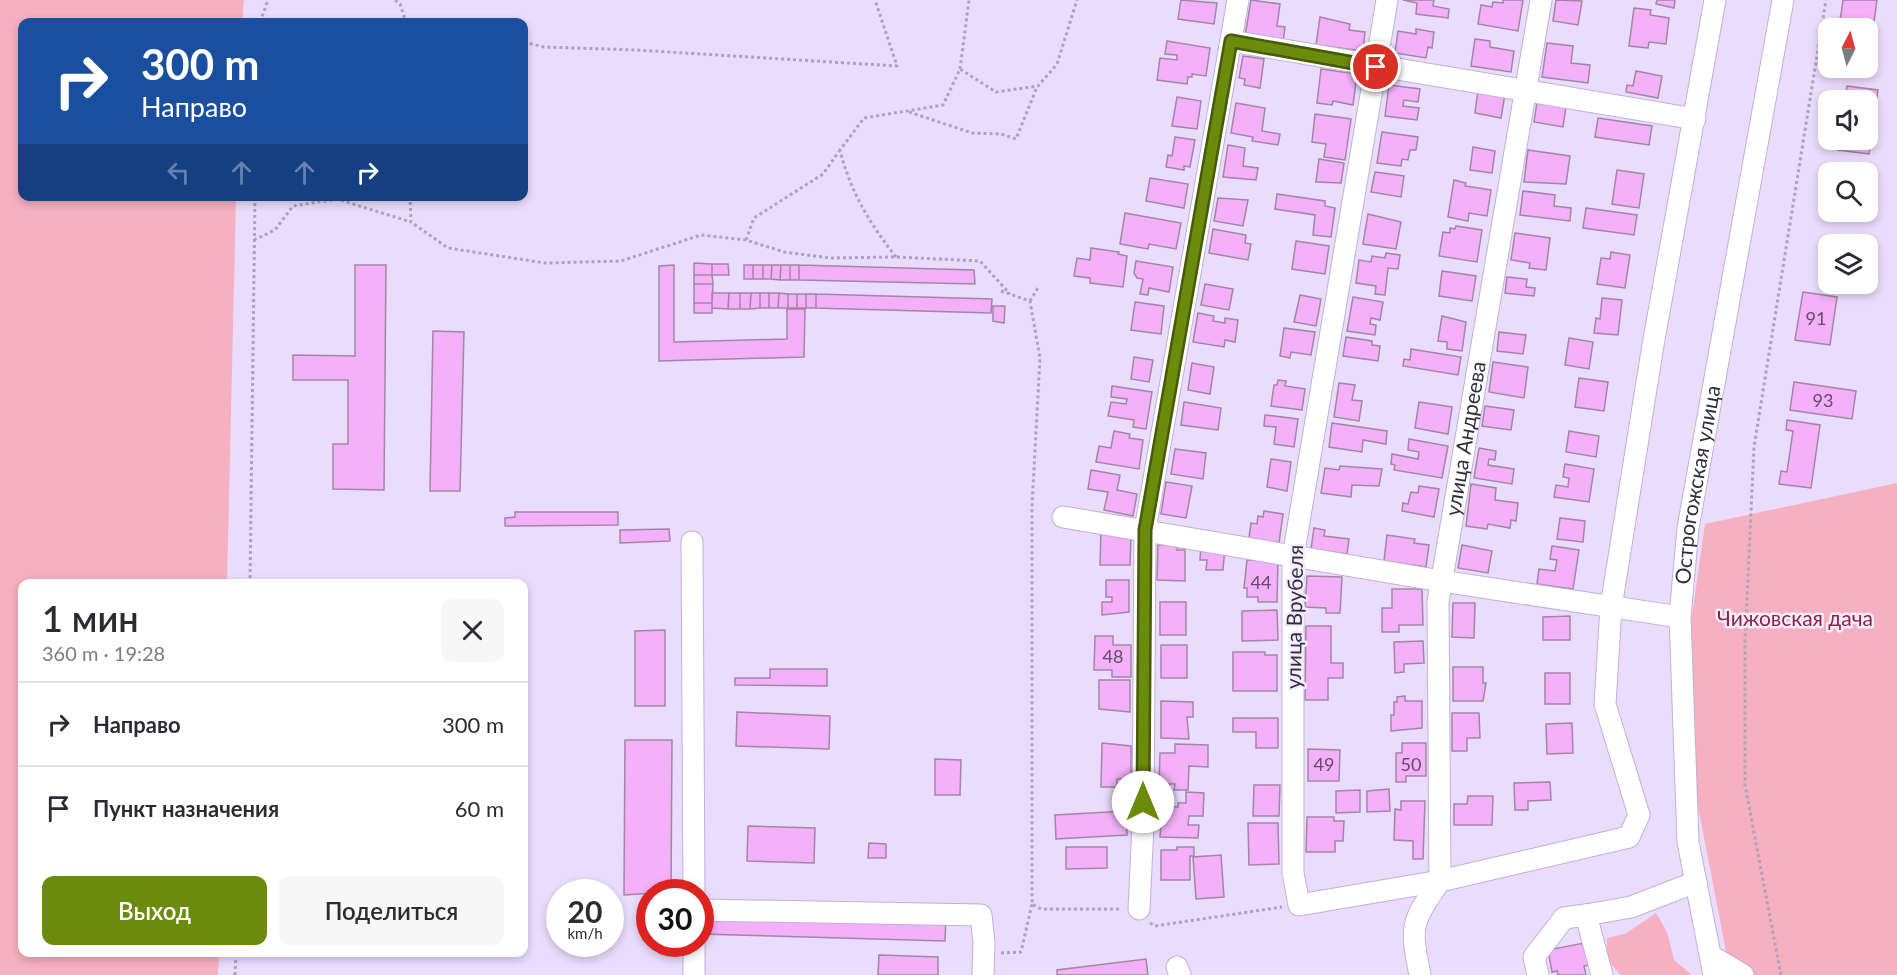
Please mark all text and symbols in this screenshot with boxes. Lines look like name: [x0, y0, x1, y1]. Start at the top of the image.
north arrow: [1818, 18, 1878, 78]
map controls: [1818, 18, 1878, 294]
text: 300 m: [141, 39, 259, 89]
pin: [1350, 41, 1401, 92]
icon: right: [42, 42, 120, 120]
icon: arrive: [1359, 50, 1392, 83]
text: Направо: [141, 90, 247, 123]
button: sound: [1818, 90, 1878, 150]
icon: left: [162, 156, 195, 189]
icon: ahead: [225, 156, 258, 189]
icon: ahead: [288, 156, 321, 189]
icon: right: [351, 156, 384, 189]
button: search: [1818, 162, 1878, 222]
button: layers: [1818, 234, 1878, 294]
house number: 91: [1806, 307, 1826, 329]
street label: улица Андреева: [1439, 359, 1490, 518]
street label: Острогожская улица: [1669, 383, 1724, 585]
house number: 93: [1813, 389, 1833, 411]
street label: улица Врубеля: [1280, 545, 1307, 689]
house number: 44: [1251, 571, 1271, 593]
text: 1 мин: [42, 596, 139, 640]
button: close: [441, 599, 504, 662]
park label: Чижовская дача: [1717, 605, 1873, 630]
text: 360 m · 19:28: [42, 641, 165, 665]
house number: 48: [1103, 645, 1123, 667]
icon: right: [42, 708, 75, 741]
text: Направо: [93, 711, 181, 738]
text: 300 m: [442, 711, 504, 738]
house number: 49: [1314, 753, 1334, 775]
house number: 50: [1401, 753, 1421, 775]
position arrow: [1111, 770, 1175, 834]
icon: arrive: [42, 792, 75, 825]
text: Пункт назначения: [93, 795, 279, 822]
text: 60 m: [455, 795, 504, 822]
button: Выход: [42, 876, 267, 945]
button: Поделиться: [279, 876, 504, 945]
speed limit sign: 30: [636, 879, 714, 957]
text: 20: [568, 893, 602, 929]
text: km/h: [567, 924, 603, 942]

